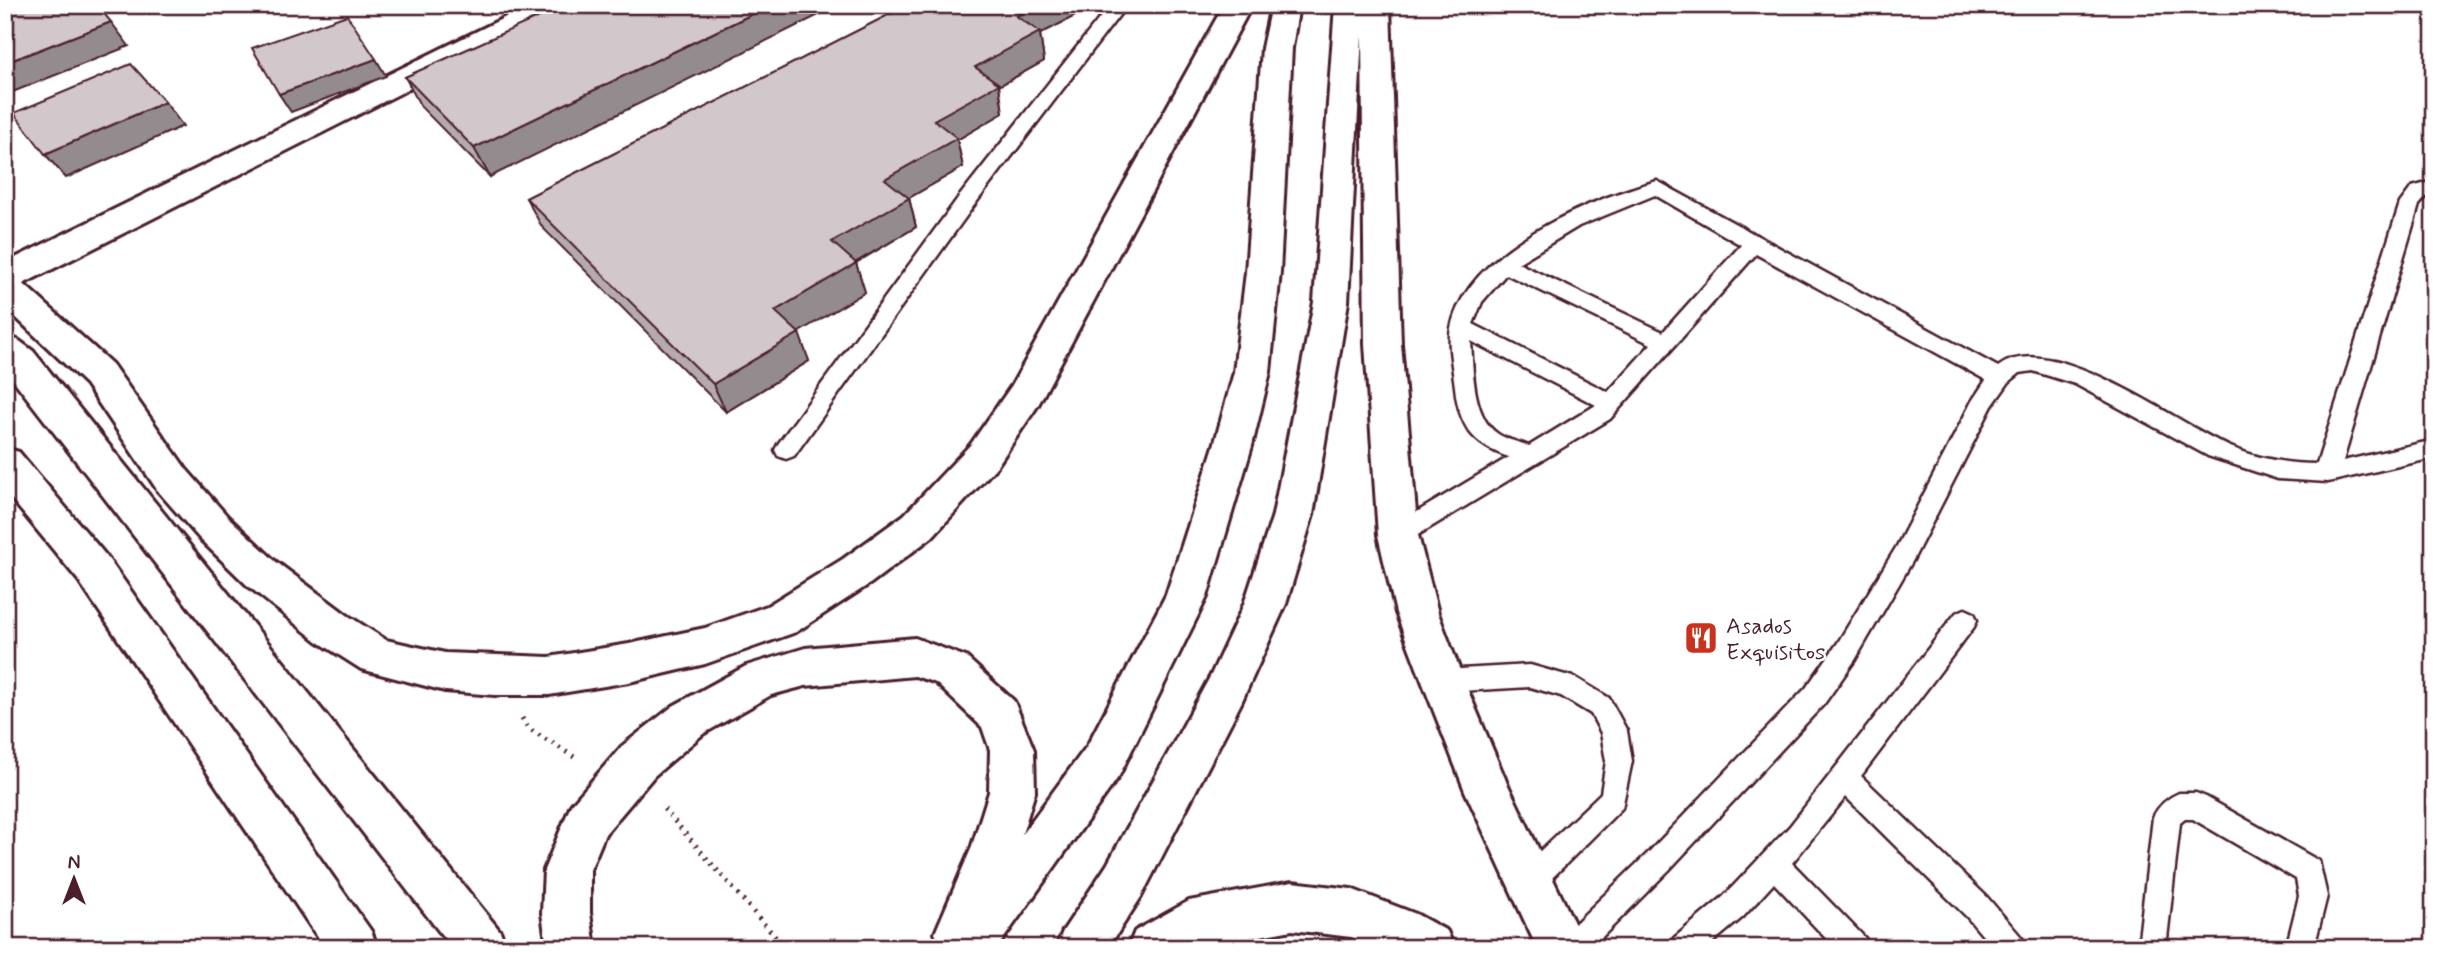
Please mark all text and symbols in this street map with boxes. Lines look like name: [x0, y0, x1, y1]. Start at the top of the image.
place label: Asados Exquisitos: [1726, 612, 1825, 668]
restaurant icon: Asados Exquisitos: [1682, 619, 1720, 657]
north arrow: [38, 844, 108, 914]
text: N: [68, 851, 80, 876]

